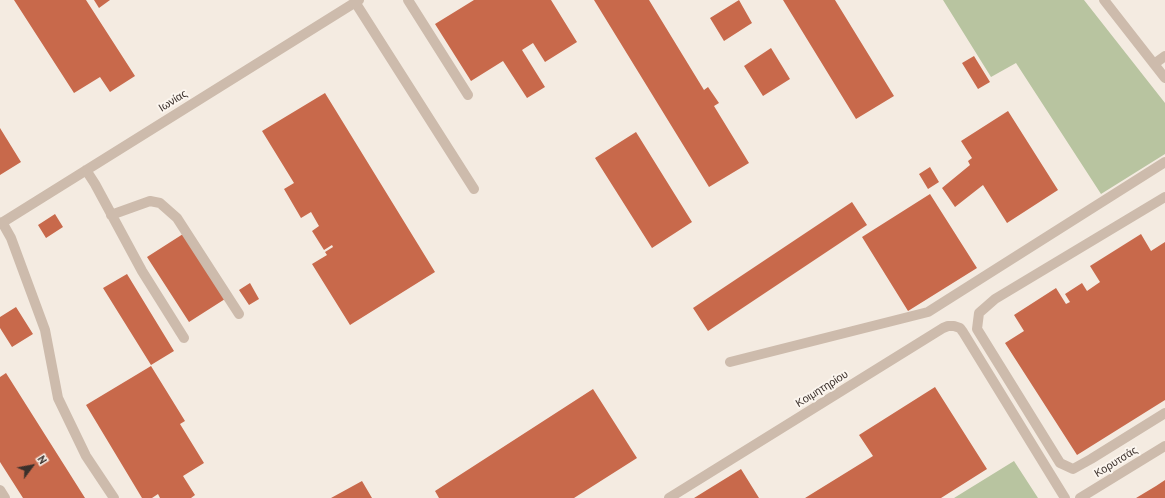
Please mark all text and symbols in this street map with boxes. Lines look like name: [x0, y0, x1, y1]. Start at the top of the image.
street label: Ιωνίας: [156, 87, 190, 115]
street label: Κοιμητηρίου: [793, 368, 851, 410]
street label: Κορυτσάς: [1092, 444, 1140, 480]
north arrow: [12, 446, 52, 486]
text: N: [34, 453, 50, 466]

